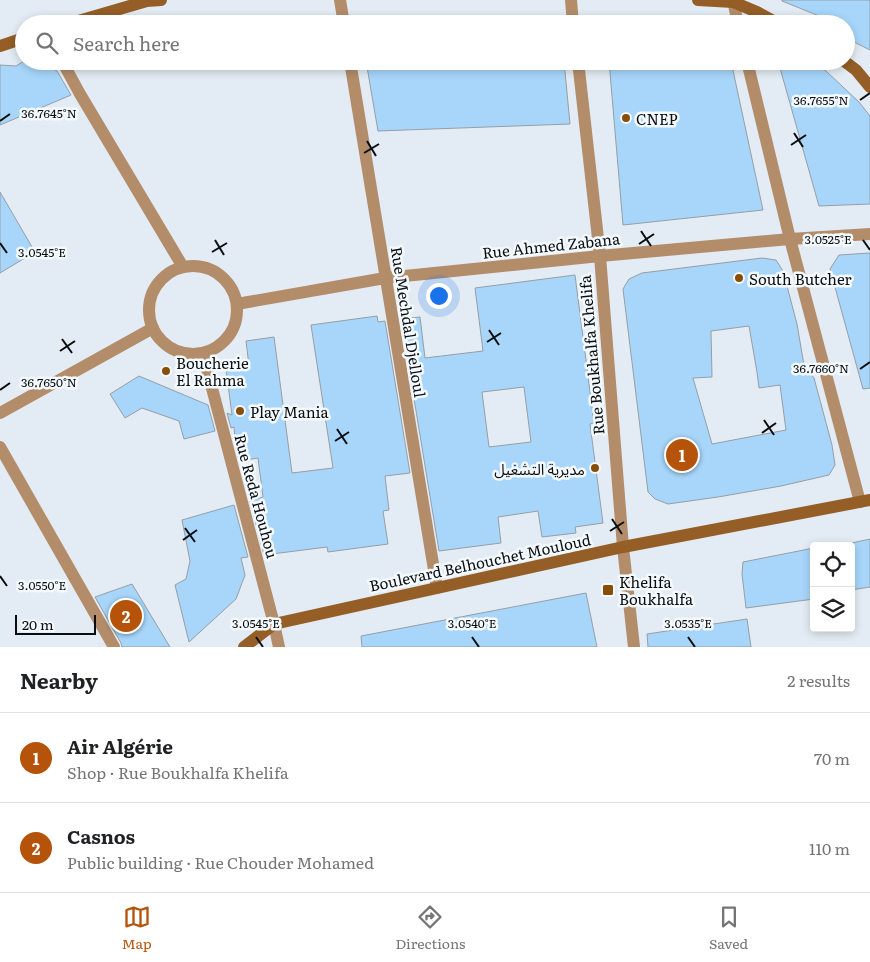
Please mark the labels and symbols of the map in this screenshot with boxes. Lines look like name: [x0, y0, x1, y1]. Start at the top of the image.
text: 36.7655°N: [794, 91, 848, 109]
text: 36.7645°N: [21, 104, 77, 122]
place label: CNEP: [636, 107, 678, 130]
marker: CNEP: [620, 112, 632, 124]
street label: Rue Ahmed Zabana: [481, 226, 622, 264]
text: 3.0525°E: [804, 230, 852, 248]
text: 3.0545°E: [18, 243, 66, 261]
street label: Rue Mechdal Djelloul: [386, 245, 432, 399]
place label: South Butcher: [749, 267, 852, 290]
marker: South Butcher: [733, 272, 745, 284]
street label: Rue Boukhalfa Khelifa: [572, 273, 609, 436]
your location: [426, 283, 452, 309]
place label: Boucherie El Rahma: [176, 351, 249, 391]
text: 36.7660°N: [793, 359, 849, 377]
marker: Boucherie El Rahma: [160, 365, 172, 377]
text: 36.7650°N: [21, 373, 77, 391]
place label: Play Mania: [250, 400, 330, 423]
marker: Play Mania: [234, 405, 246, 417]
street label: Rue Reda Houhou: [229, 431, 285, 561]
pin: 1: [666, 436, 698, 474]
place label: مديرية التشغيل: [494, 457, 585, 480]
marker: مديرية التشغيل: [589, 462, 601, 474]
street label: Boulevard Belhouchet Mouloud: [367, 527, 593, 597]
place label: Khelifa Boukhalfa: [619, 570, 694, 610]
text: 3.0550°E: [18, 576, 66, 594]
marker: Khelifa Boukhalfa: [601, 583, 615, 597]
pin: 2: [110, 597, 142, 635]
scale bar: [15, 612, 96, 635]
text: 3.0545°E: [232, 614, 280, 632]
text: 3.0540°E: [448, 614, 497, 632]
text: 3.0535°E: [664, 614, 712, 632]

